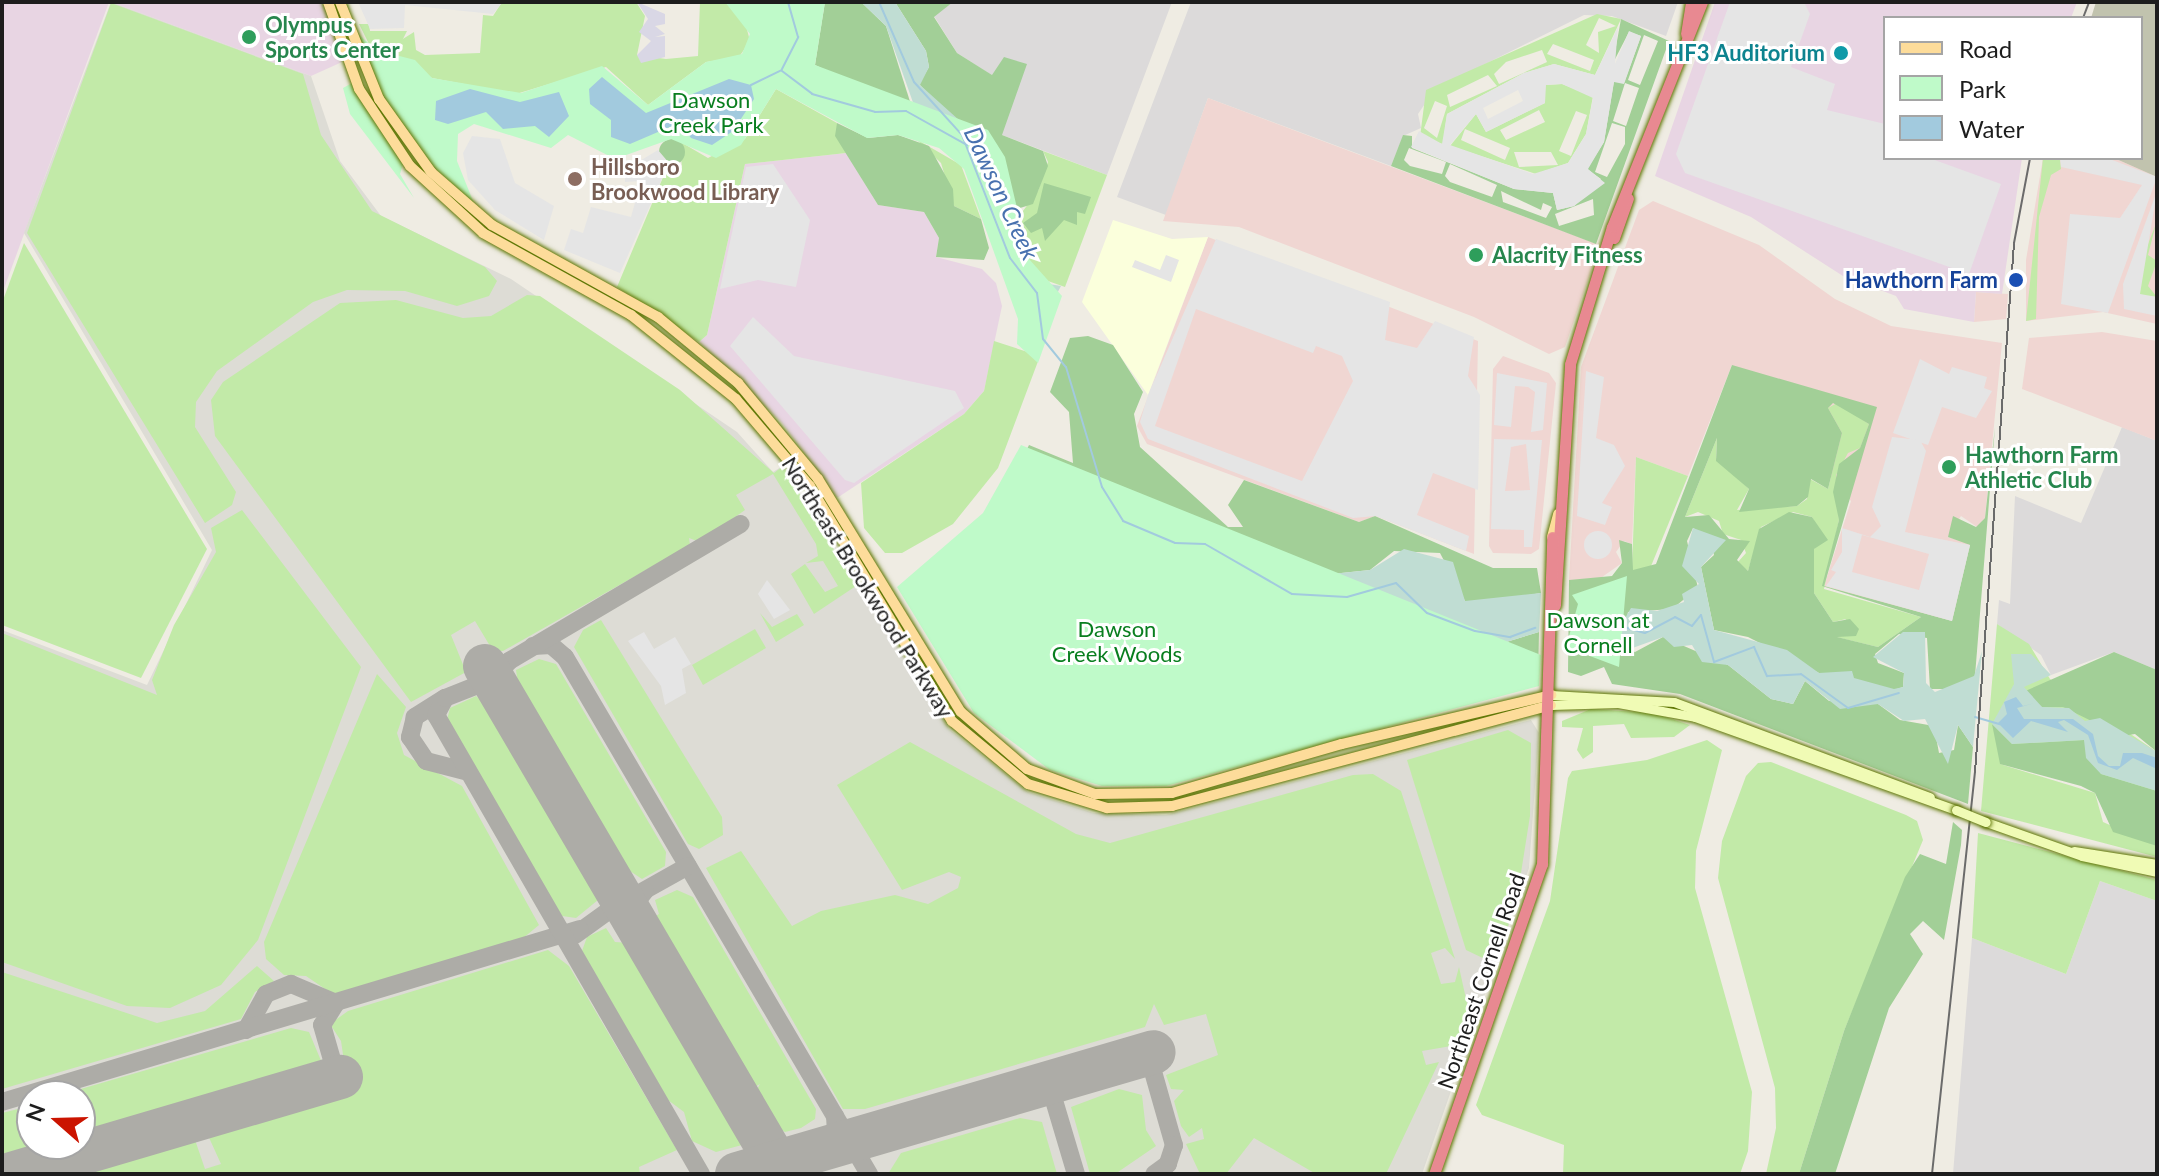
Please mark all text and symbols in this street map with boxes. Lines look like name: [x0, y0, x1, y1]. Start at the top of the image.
place label: Olympus Sports Center: [265, 11, 400, 62]
legend: [1883, 16, 2143, 160]
marker: Olympus Sports Center: [240, 28, 258, 46]
text: Road: [1959, 34, 2012, 63]
place label: HF3 Auditorium: [1667, 40, 1825, 66]
marker: HF3 Auditorium: [1832, 44, 1850, 62]
text: Park: [1959, 74, 2006, 103]
park label: Dawson Creek Park: [658, 86, 764, 138]
text: Water: [1959, 114, 2024, 143]
water label: Dawson Creek: [959, 122, 1045, 264]
place label: Hillsboro Brookwood Library: [591, 153, 779, 204]
marker: Hillsboro Brookwood Library: [566, 170, 584, 188]
place label: Alacrity Fitness: [1492, 242, 1643, 268]
marker: Alacrity Fitness: [1467, 246, 1485, 264]
place label: Hawthorn Farm: [1845, 267, 1998, 293]
marker: Hawthorn Farm: [2005, 269, 2027, 291]
place label: Hawthorn Farm Athletic Club: [1965, 441, 2118, 492]
street label: Northeast Brookwood Parkway: [777, 452, 959, 722]
marker: Hawthorn Farm Athletic Club: [1940, 458, 1958, 476]
park label: Dawson at Cornell: [1546, 606, 1650, 658]
park label: Dawson Creek Woods: [1052, 615, 1182, 666]
street label: Northeast Cornell Road: [1432, 870, 1530, 1092]
north arrow: [16, 1080, 96, 1160]
text: N: [19, 1100, 50, 1125]

